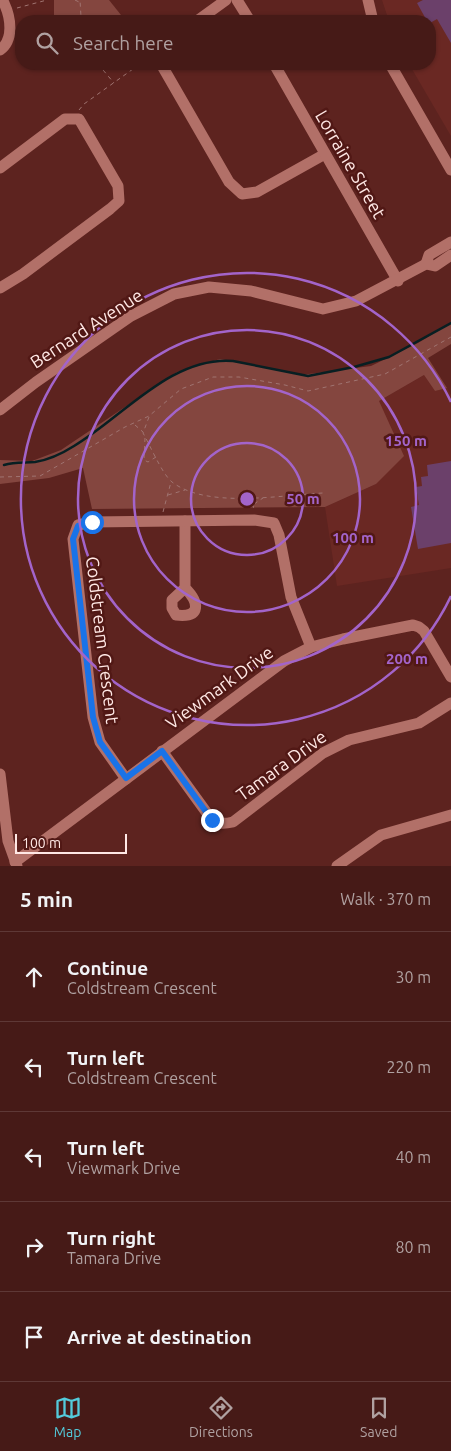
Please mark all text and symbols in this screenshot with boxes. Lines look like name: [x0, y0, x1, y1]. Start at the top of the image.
search box: [15, 15, 436, 70]
icon: search: [33, 29, 61, 57]
text: Search here: [73, 32, 173, 54]
street label: Lorraine Street: [312, 106, 390, 222]
street label: Bernard Avenue: [26, 284, 146, 372]
text: 150 m: [385, 432, 427, 449]
centre of rings: [238, 490, 256, 508]
text: 50 m: [286, 490, 320, 507]
route start: [81, 511, 104, 534]
text: 100 m: [332, 529, 374, 546]
street label: Coldstream Crescent: [83, 555, 123, 725]
street label: Viewmark Drive: [161, 641, 277, 733]
text: 200 m: [386, 650, 428, 667]
street label: Tamara Drive: [232, 726, 330, 804]
route end: [201, 809, 224, 832]
scale bar: [15, 831, 128, 854]
text: 100 m: [22, 835, 61, 851]
text: 5 min: [20, 887, 73, 911]
text: Walk · 370 m: [340, 890, 431, 908]
text: Continue: [67, 957, 148, 979]
icon: ahead: [20, 963, 48, 991]
text: 30 m: [395, 968, 431, 986]
text: Coldstream Crescent: [67, 979, 217, 997]
text: Turn left: [67, 1047, 145, 1069]
icon: left: [20, 1053, 48, 1081]
text: 220 m: [386, 1058, 431, 1076]
text: Coldstream Crescent: [67, 1069, 217, 1087]
text: Turn left: [67, 1137, 145, 1159]
icon: left: [20, 1143, 48, 1171]
text: 40 m: [395, 1148, 431, 1166]
text: Viewmark Drive: [67, 1159, 180, 1177]
text: Turn right: [67, 1227, 155, 1249]
icon: right: [20, 1233, 48, 1261]
text: 80 m: [395, 1238, 431, 1256]
text: Tamara Drive: [67, 1249, 161, 1267]
icon: arrive: [20, 1323, 48, 1351]
text: Arrive at destination: [67, 1326, 252, 1348]
tab: Map: [54, 1394, 82, 1440]
tab: Directions: [189, 1394, 253, 1440]
tab: Saved: [360, 1394, 397, 1440]

